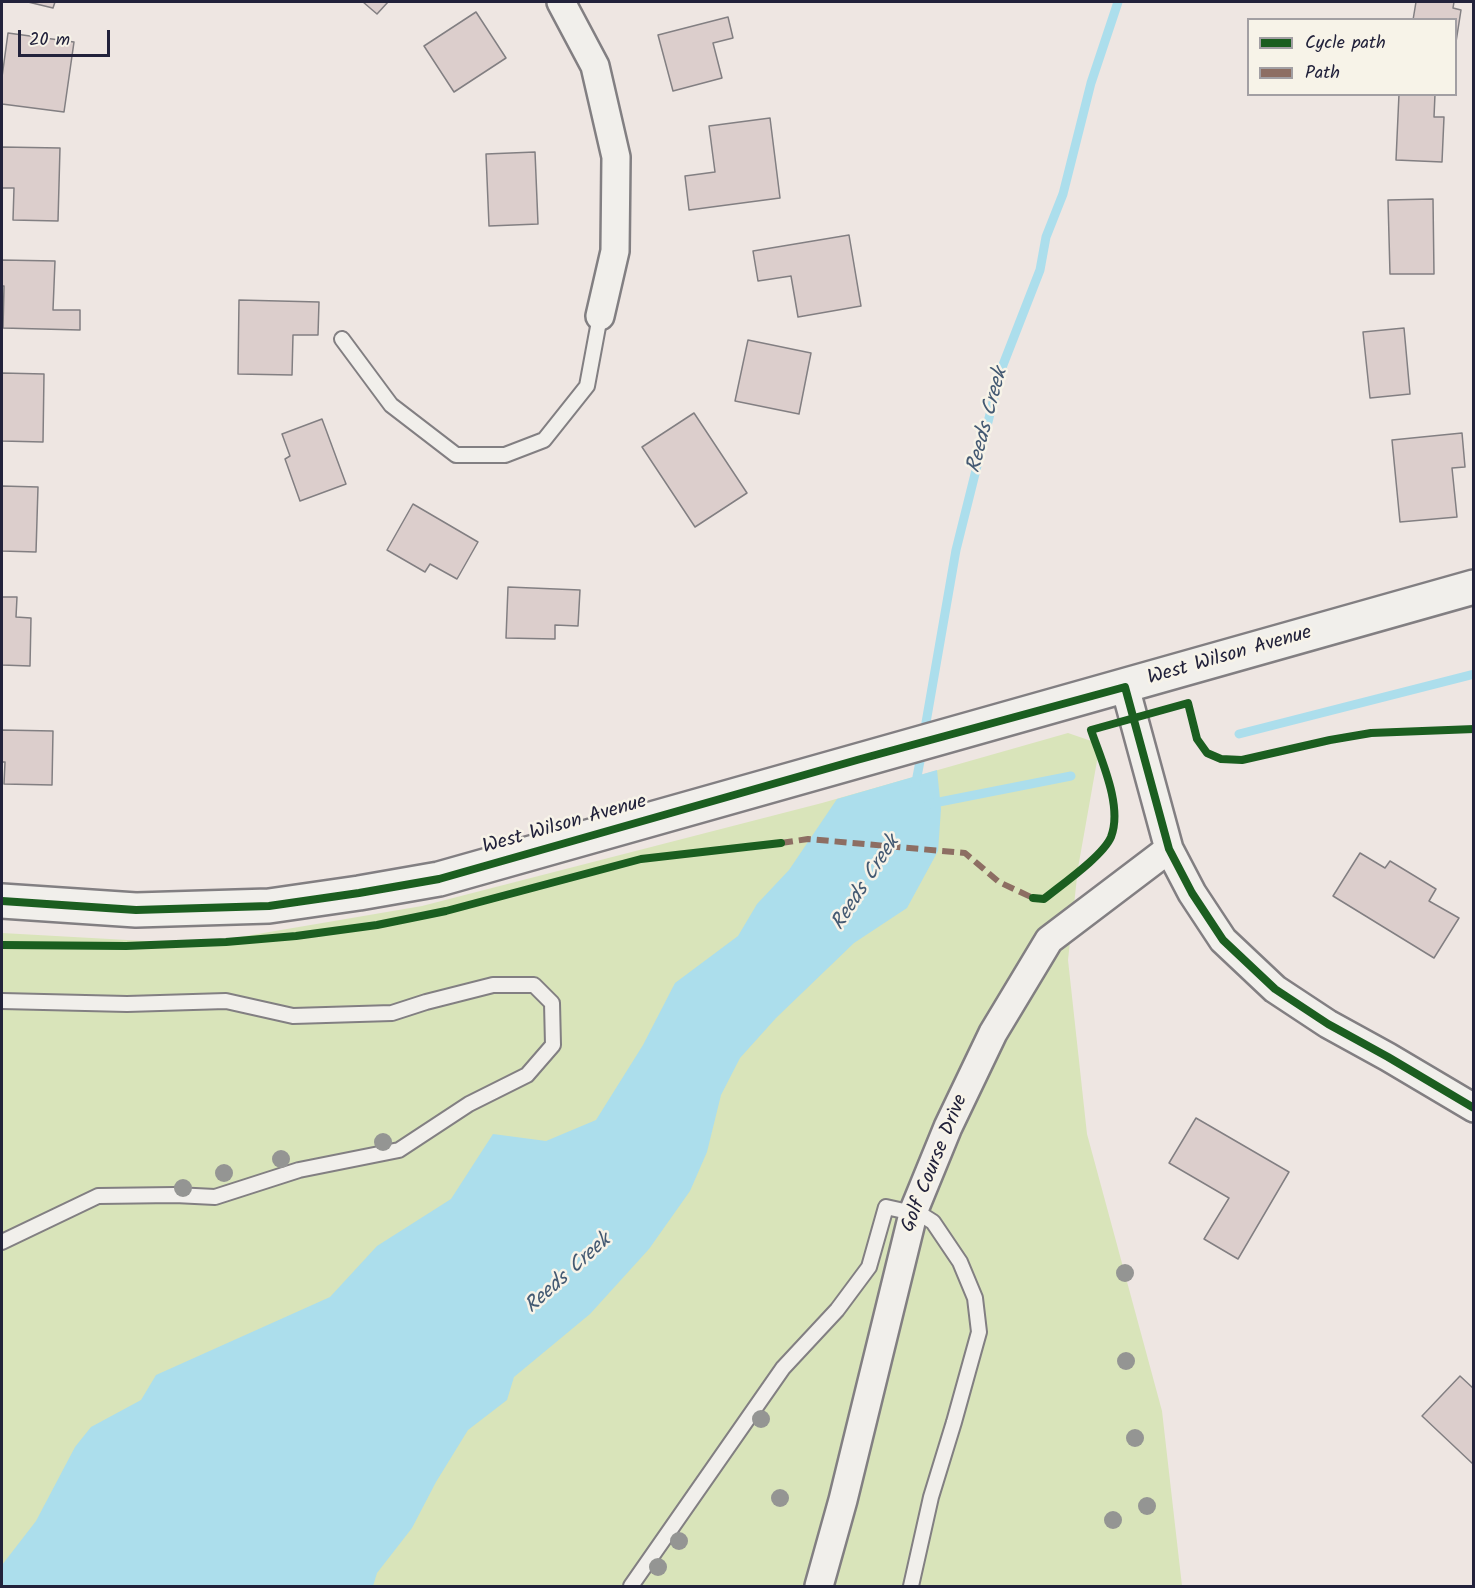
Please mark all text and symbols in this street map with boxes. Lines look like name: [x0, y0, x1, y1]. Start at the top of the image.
scale bar: [21, 18, 112, 56]
legend: [1247, 18, 1457, 96]
text: 20 m: [29, 26, 70, 55]
text: Cycle path: [1305, 29, 1386, 58]
text: Path: [1305, 59, 1340, 88]
water label: Reeds Creek: [963, 366, 1015, 476]
street label: West Wilson Avenue: [1145, 622, 1315, 692]
street label: West Wilson Avenue: [480, 791, 650, 861]
water label: Reeds Creek: [827, 832, 907, 936]
street label: Golf Course Drive: [897, 1092, 975, 1236]
water label: Reeds Creek: [521, 1230, 617, 1320]

